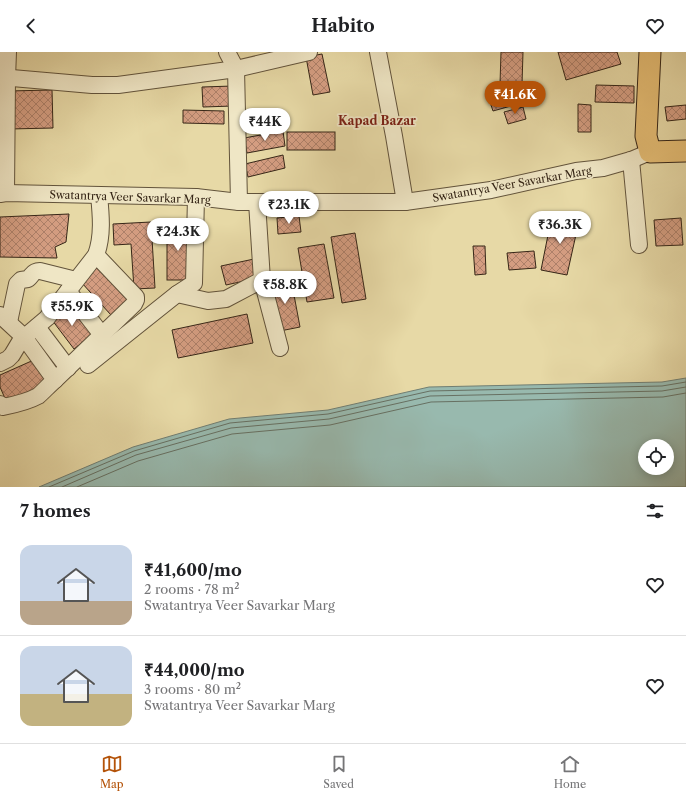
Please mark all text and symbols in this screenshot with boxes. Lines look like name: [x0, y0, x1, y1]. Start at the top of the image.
icon: back: [20, 15, 42, 37]
text: Habito: [311, 15, 375, 37]
icon: heart: [644, 15, 666, 37]
pin: ₹41.6K: [482, 81, 548, 115]
text: ₹41.6K: [494, 86, 536, 102]
pin: ₹44K: [241, 108, 289, 142]
text: ₹44K: [248, 113, 282, 129]
district label: Kapad Bazar: [338, 113, 416, 128]
street label: Swatantrya Veer Savarkar Marg: [431, 163, 593, 205]
street label: Swatantrya Veer Savarkar Marg: [49, 187, 211, 207]
pin: ₹23.1K: [256, 191, 322, 225]
text: ₹23.1K: [268, 196, 310, 212]
pin: ₹36.3K: [527, 211, 593, 245]
text: ₹36.3K: [538, 216, 582, 232]
pin: ₹24.3K: [145, 218, 211, 252]
text: ₹24.3K: [156, 223, 200, 239]
pin: ₹58.8K: [252, 271, 318, 305]
text: ₹58.8K: [263, 276, 307, 292]
pin: ₹55.9K: [39, 293, 105, 327]
text: ₹55.9K: [50, 298, 94, 314]
map controls: [638, 439, 674, 475]
button: locate: [638, 439, 674, 475]
icon: filters: [644, 500, 666, 522]
text: 7 homes: [20, 501, 91, 521]
text: ₹41,600/mo: [144, 560, 242, 580]
icon: home: [52, 561, 100, 609]
icon: heart: [644, 574, 666, 596]
text: 2 rooms · 78 m²: [144, 581, 240, 597]
text: Swatantrya Veer Savarkar Marg: [144, 597, 335, 613]
text: ₹44,000/mo: [144, 660, 245, 680]
icon: home: [52, 662, 100, 710]
icon: heart: [644, 675, 666, 697]
text: 3 rooms · 80 m²: [144, 681, 241, 697]
text: Swatantrya Veer Savarkar Marg: [144, 697, 335, 713]
tab: Map: [100, 753, 124, 791]
tab: Saved: [323, 753, 354, 791]
tab: Home: [554, 753, 586, 791]

